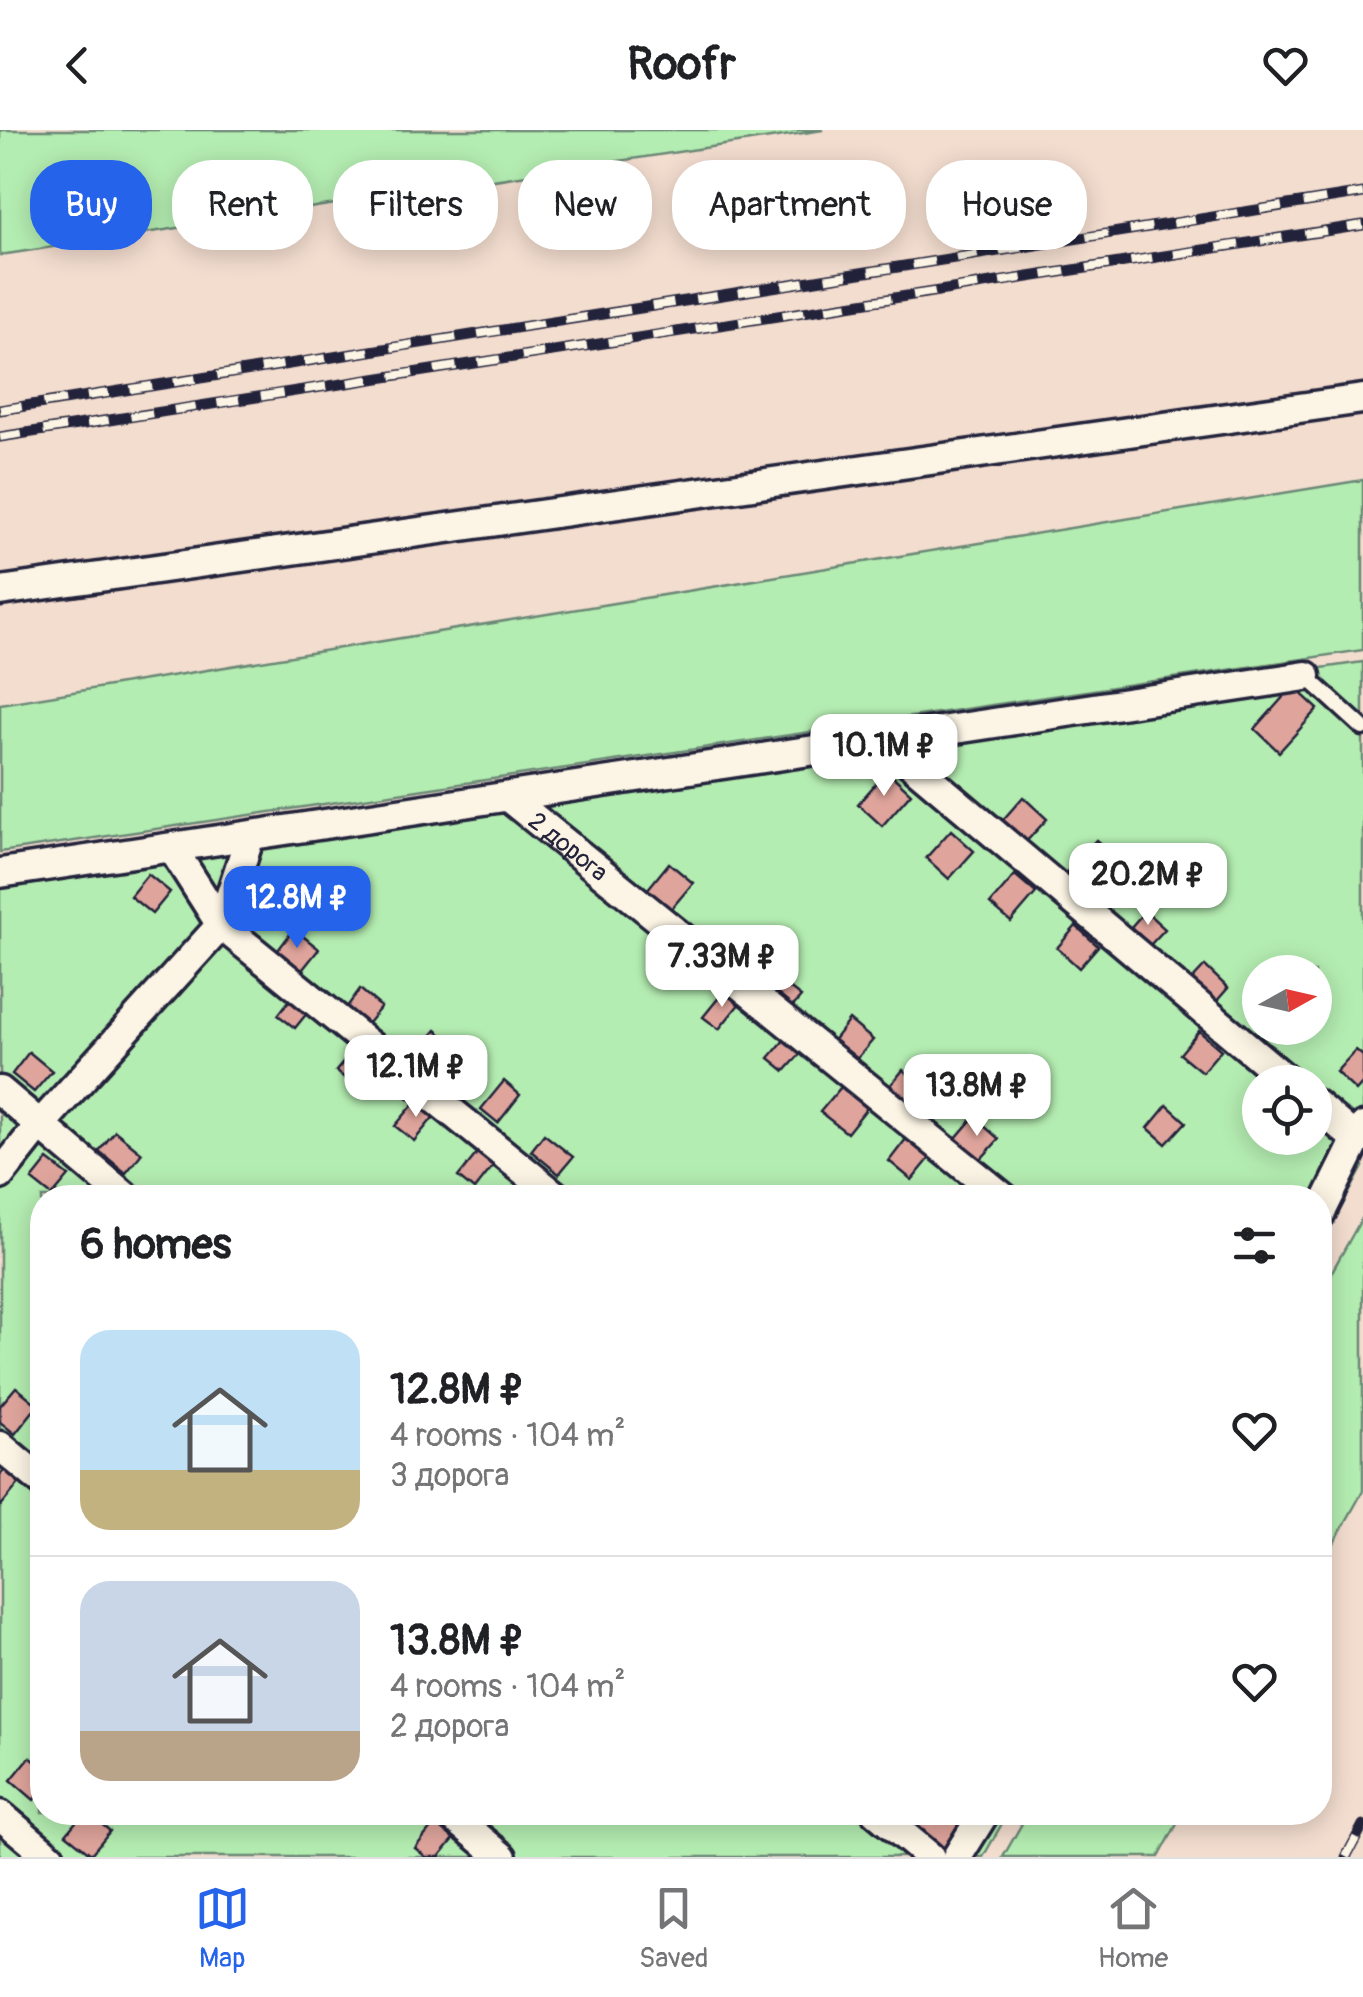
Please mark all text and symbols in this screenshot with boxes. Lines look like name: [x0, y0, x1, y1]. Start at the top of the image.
text: Roofr: [627, 37, 736, 93]
icon: back: [50, 38, 105, 93]
icon: heart: [1258, 38, 1313, 93]
chip: Buy: [30, 160, 152, 250]
chip: Rent: [172, 160, 313, 250]
chip: Filters: [333, 160, 498, 250]
chip: New: [518, 160, 652, 250]
chip: Apartment: [672, 160, 906, 250]
chip: House: [926, 160, 1087, 250]
pin: 10.1M ₽: [792, 714, 976, 799]
text: 10.1M ₽: [832, 726, 936, 766]
street label: 2 дорога: [522, 806, 614, 889]
pin: 20.2M ₽: [1056, 843, 1240, 928]
text: 20.2M ₽: [1091, 855, 1205, 895]
pin: 12.8M ₽: [205, 866, 389, 951]
text: 12.8M ₽: [246, 878, 348, 918]
pin: 7.33M ₽: [630, 925, 814, 1010]
text: 7.33M ₽: [668, 937, 776, 977]
north arrow: [1242, 955, 1332, 1045]
map controls: [1242, 955, 1332, 1155]
pin: 12.1M ₽: [324, 1035, 508, 1120]
text: 12.1M ₽: [366, 1047, 466, 1087]
pin: 13.8M ₽: [885, 1054, 1069, 1139]
button: locate: [1242, 1065, 1332, 1155]
text: 13.8M ₽: [926, 1066, 1028, 1106]
icon: filters: [1227, 1218, 1282, 1273]
text: 6 homes: [80, 1219, 231, 1271]
text: 12.8M ₽: [390, 1364, 525, 1416]
icon: home: [160, 1370, 280, 1490]
icon: heart: [1227, 1403, 1282, 1458]
text: 4 rooms · 104 m²: [390, 1416, 625, 1456]
text: 3 дорога: [390, 1456, 509, 1496]
text: 13.8M ₽: [390, 1615, 525, 1667]
icon: home: [160, 1621, 280, 1741]
icon: heart: [1227, 1654, 1282, 1709]
text: 4 rooms · 104 m²: [390, 1667, 625, 1707]
text: 2 дорога: [390, 1707, 509, 1747]
tab: Map: [195, 1881, 250, 1976]
tab: Saved: [639, 1881, 708, 1976]
tab: Home: [1098, 1881, 1168, 1976]

